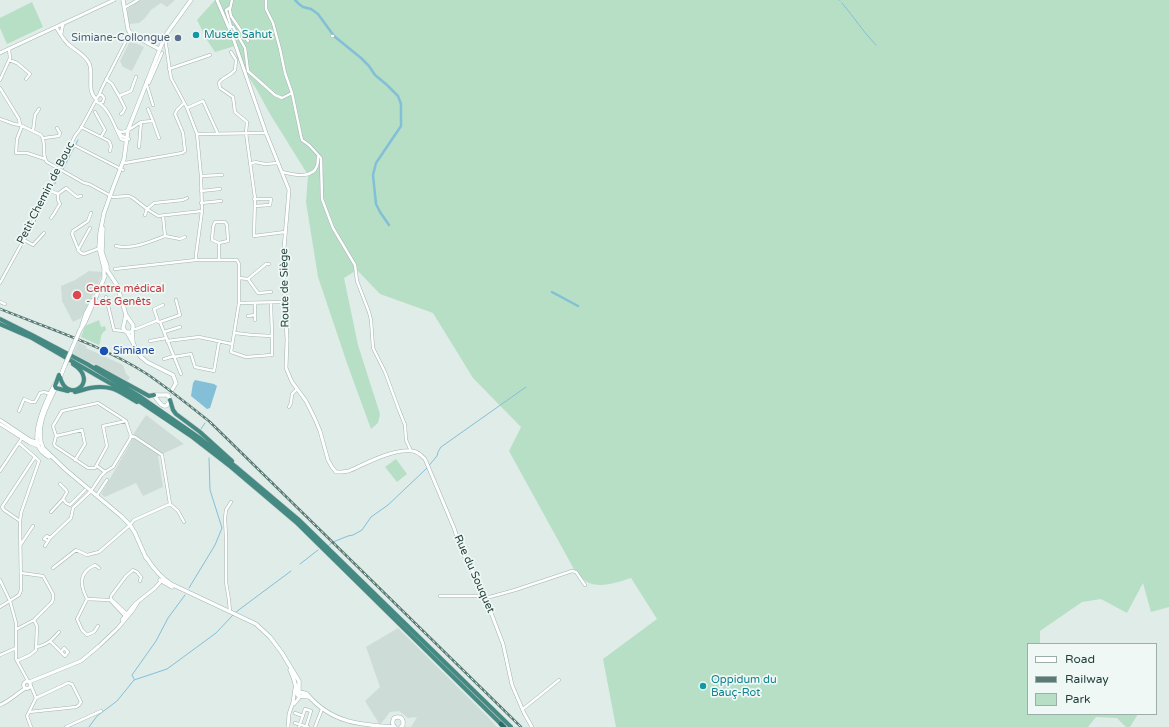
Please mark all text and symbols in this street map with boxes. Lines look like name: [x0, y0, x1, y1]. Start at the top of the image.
place label: Musée Sahut: [204, 28, 272, 42]
marker: Musée Sahut: [191, 30, 201, 40]
place label: Simiane-Collongue: [71, 31, 170, 45]
marker: Simiane-Collongue: [173, 33, 183, 43]
street label: Petit Chemin de Bouc: [14, 140, 78, 246]
street label: Route de Siège: [278, 248, 292, 328]
place label: Centre médical - Les Genêts: [86, 282, 164, 308]
marker: Centre médical - Les Genêts: [71, 289, 83, 301]
place label: Simiane: [113, 344, 154, 358]
marker: Simiane: [98, 345, 110, 357]
street label: Rue du Souquet: [451, 533, 497, 615]
legend: [1027, 643, 1157, 715]
text: Road: [1065, 652, 1095, 666]
text: Railway: [1065, 672, 1109, 686]
place label: Oppidum du Bauç-Rot: [711, 673, 777, 699]
marker: Oppidum du Bauç-Rot: [698, 681, 708, 691]
text: Park: [1065, 692, 1091, 706]

